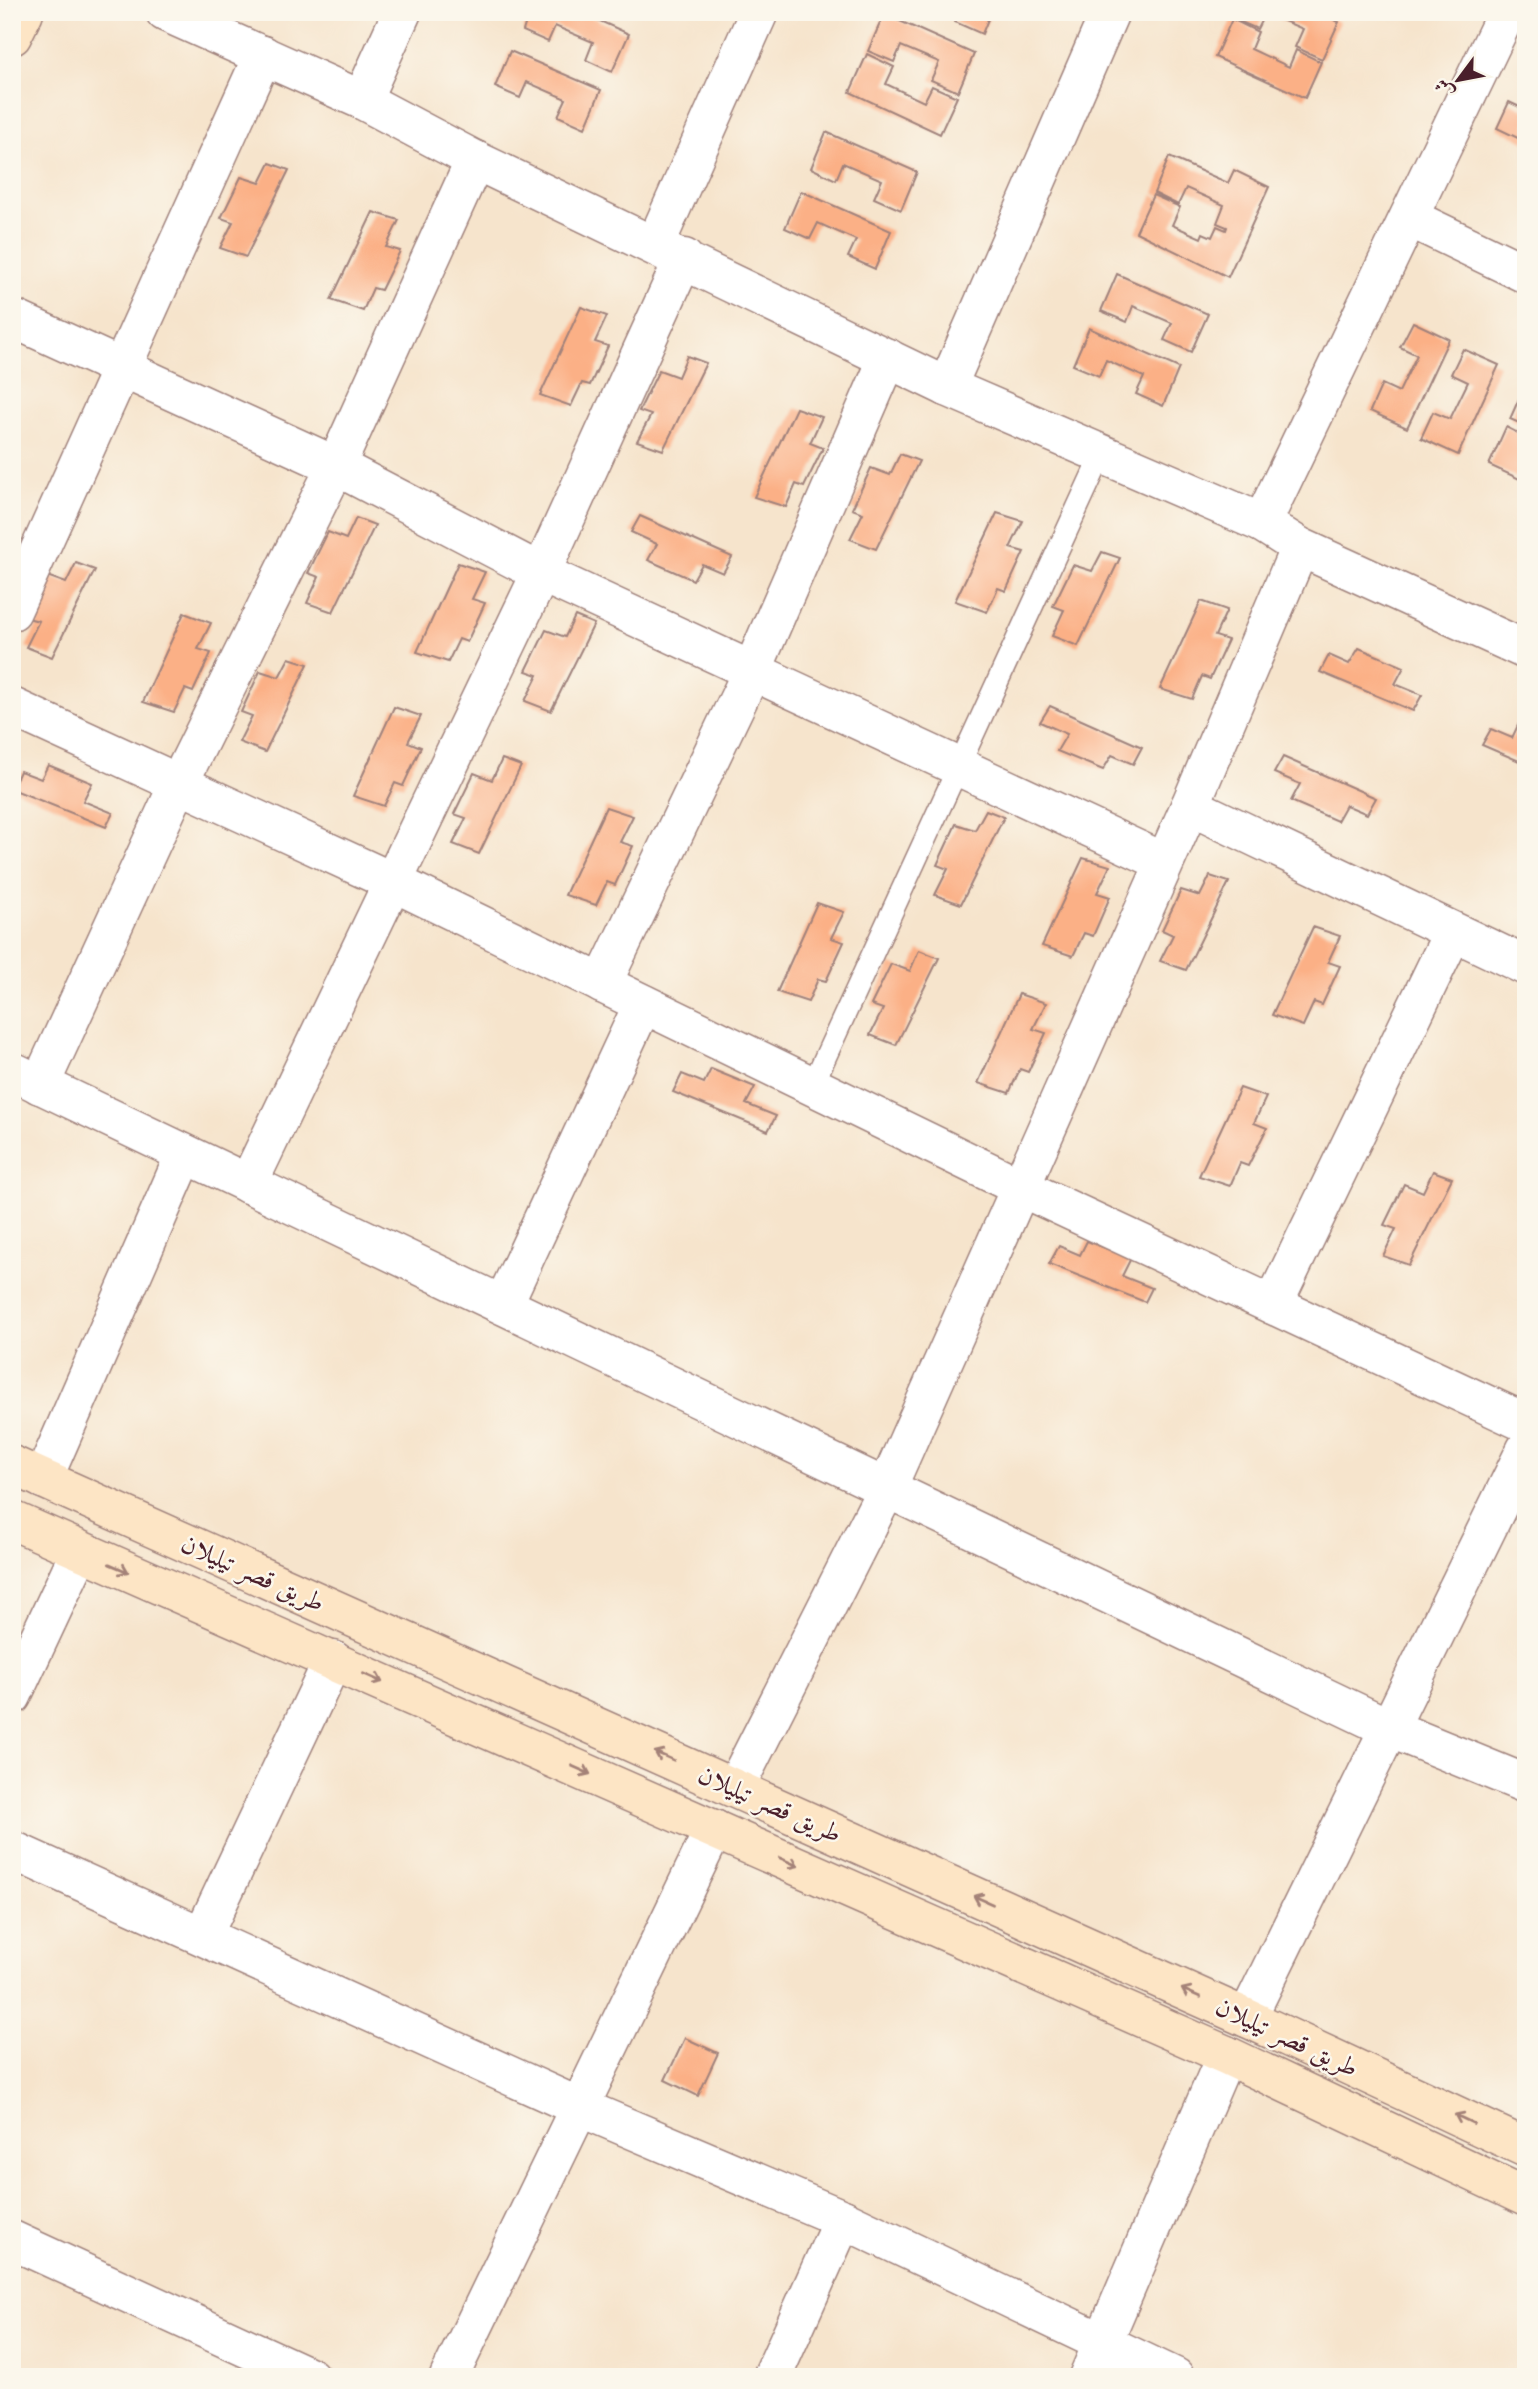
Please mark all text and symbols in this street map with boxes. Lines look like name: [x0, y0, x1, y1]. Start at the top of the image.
north arrow: [1422, 46, 1492, 116]
text: ش: [1428, 74, 1460, 103]
street label: طريق قصر تيليلان: [176, 1526, 330, 1620]
one-way arrow: [108, 1562, 129, 1575]
one-way arrow: [362, 1672, 383, 1685]
one-way arrow: [654, 1749, 675, 1762]
street label: طريق قصر تيليلان: [693, 1757, 847, 1851]
one-way arrow: [570, 1764, 591, 1777]
one-way arrow: [778, 1856, 799, 1869]
one-way arrow: [973, 1893, 994, 1906]
one-way arrow: [1181, 1986, 1202, 1999]
street label: طريق قصر تيليلان: [1210, 1989, 1364, 2085]
one-way arrow: [1454, 2112, 1475, 2125]

